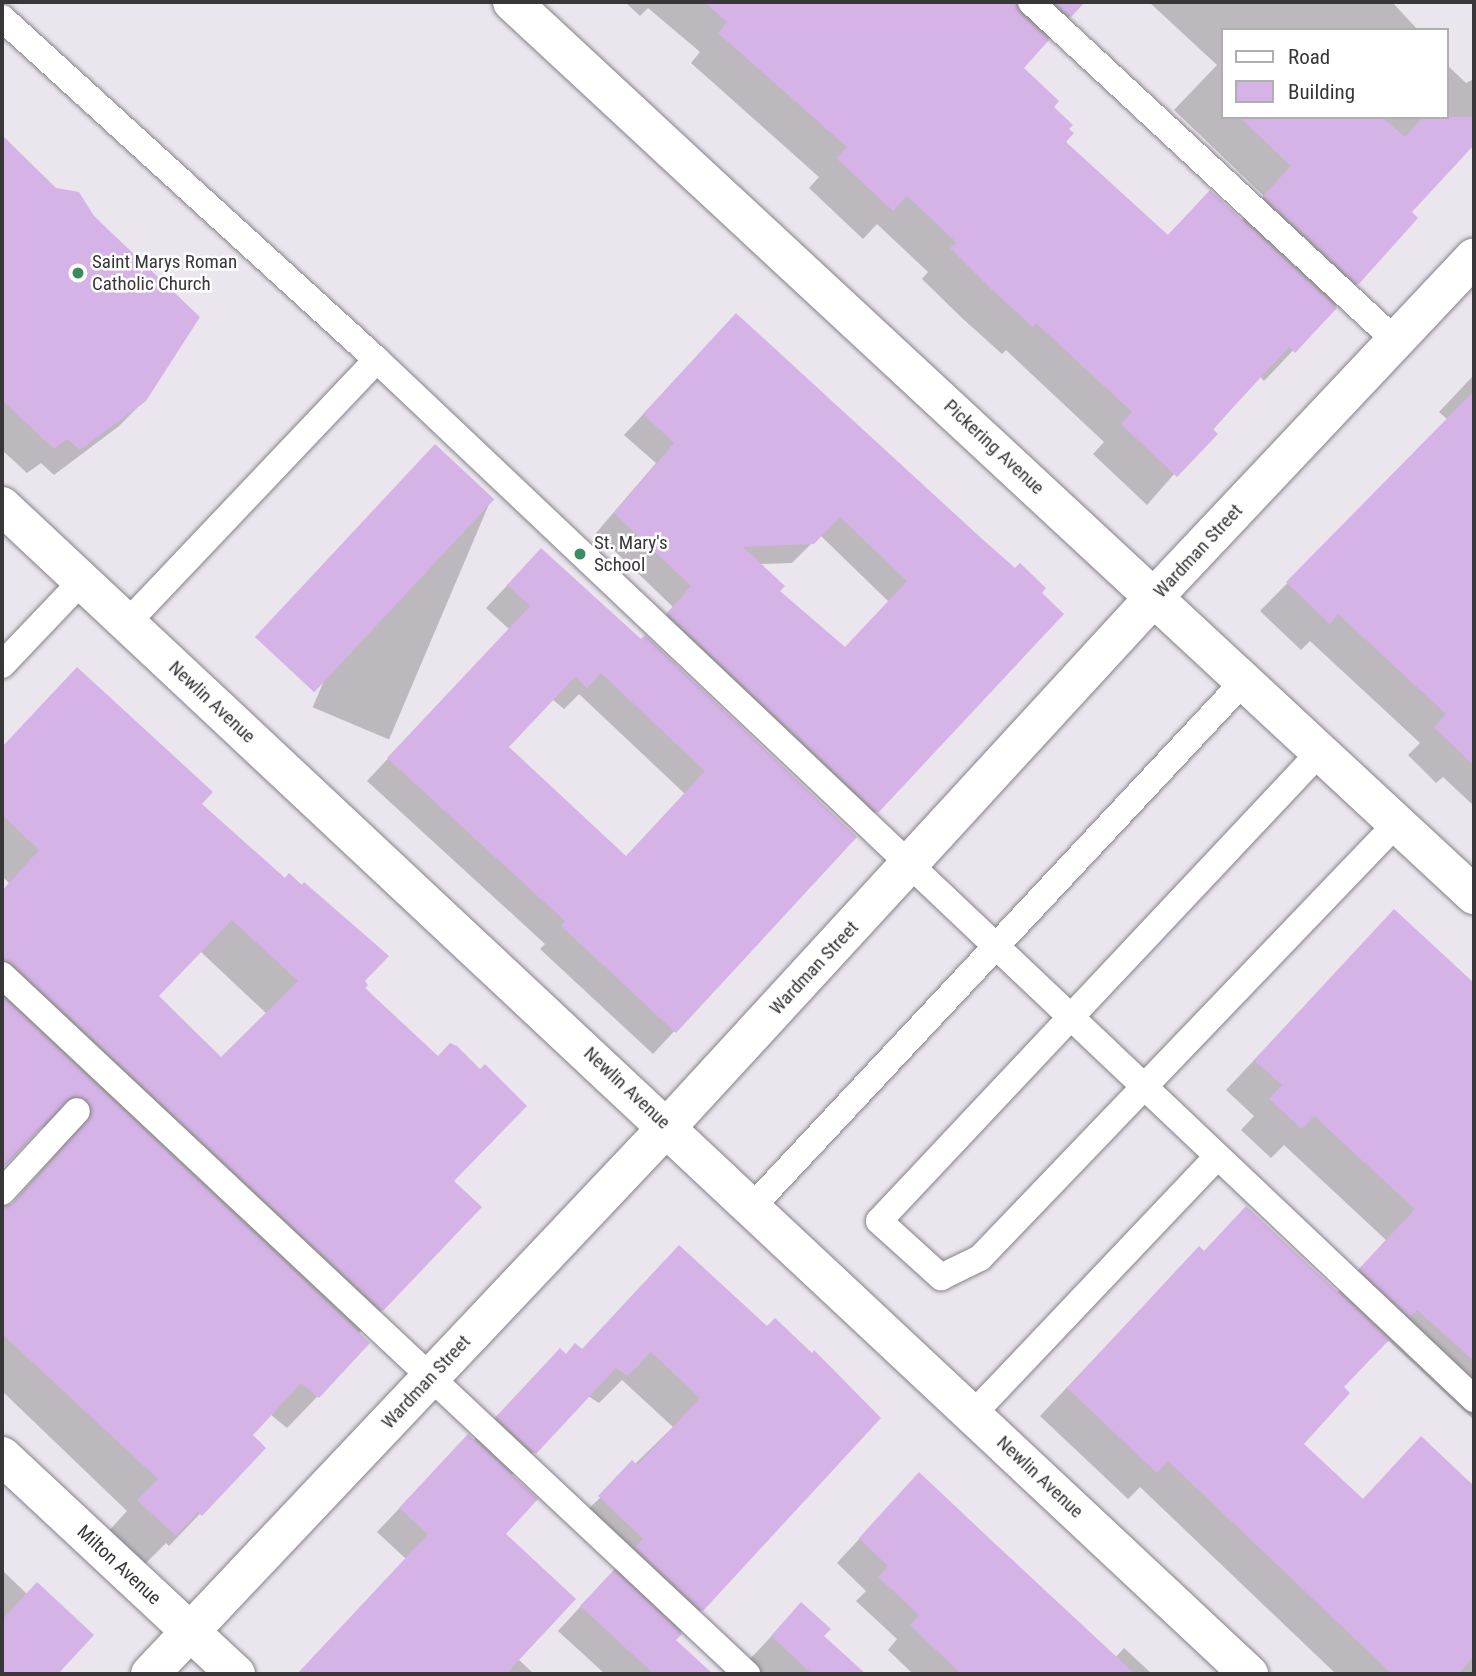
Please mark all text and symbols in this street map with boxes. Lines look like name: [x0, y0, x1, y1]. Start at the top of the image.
legend: [1220, 28, 1448, 119]
text: Road: [1288, 45, 1330, 69]
text: Building: [1288, 80, 1355, 104]
place label: Saint Marys Roman Catholic Church: [92, 251, 237, 295]
marker: Saint Marys Roman Catholic Church: [70, 265, 86, 281]
street label: Pickering Avenue: [939, 395, 1049, 499]
street label: Wardman Street: [1149, 499, 1247, 603]
place label: St. Mary's School: [594, 532, 668, 576]
marker: St. Mary's School: [572, 546, 588, 562]
street label: Newlin Avenue: [164, 656, 260, 748]
street label: Wardman Street: [765, 916, 863, 1020]
street label: Newlin Avenue: [579, 1042, 675, 1134]
street label: Wardman Street: [377, 1330, 475, 1434]
street label: Newlin Avenue: [992, 1431, 1088, 1523]
street label: Milton Avenue: [72, 1520, 166, 1610]

